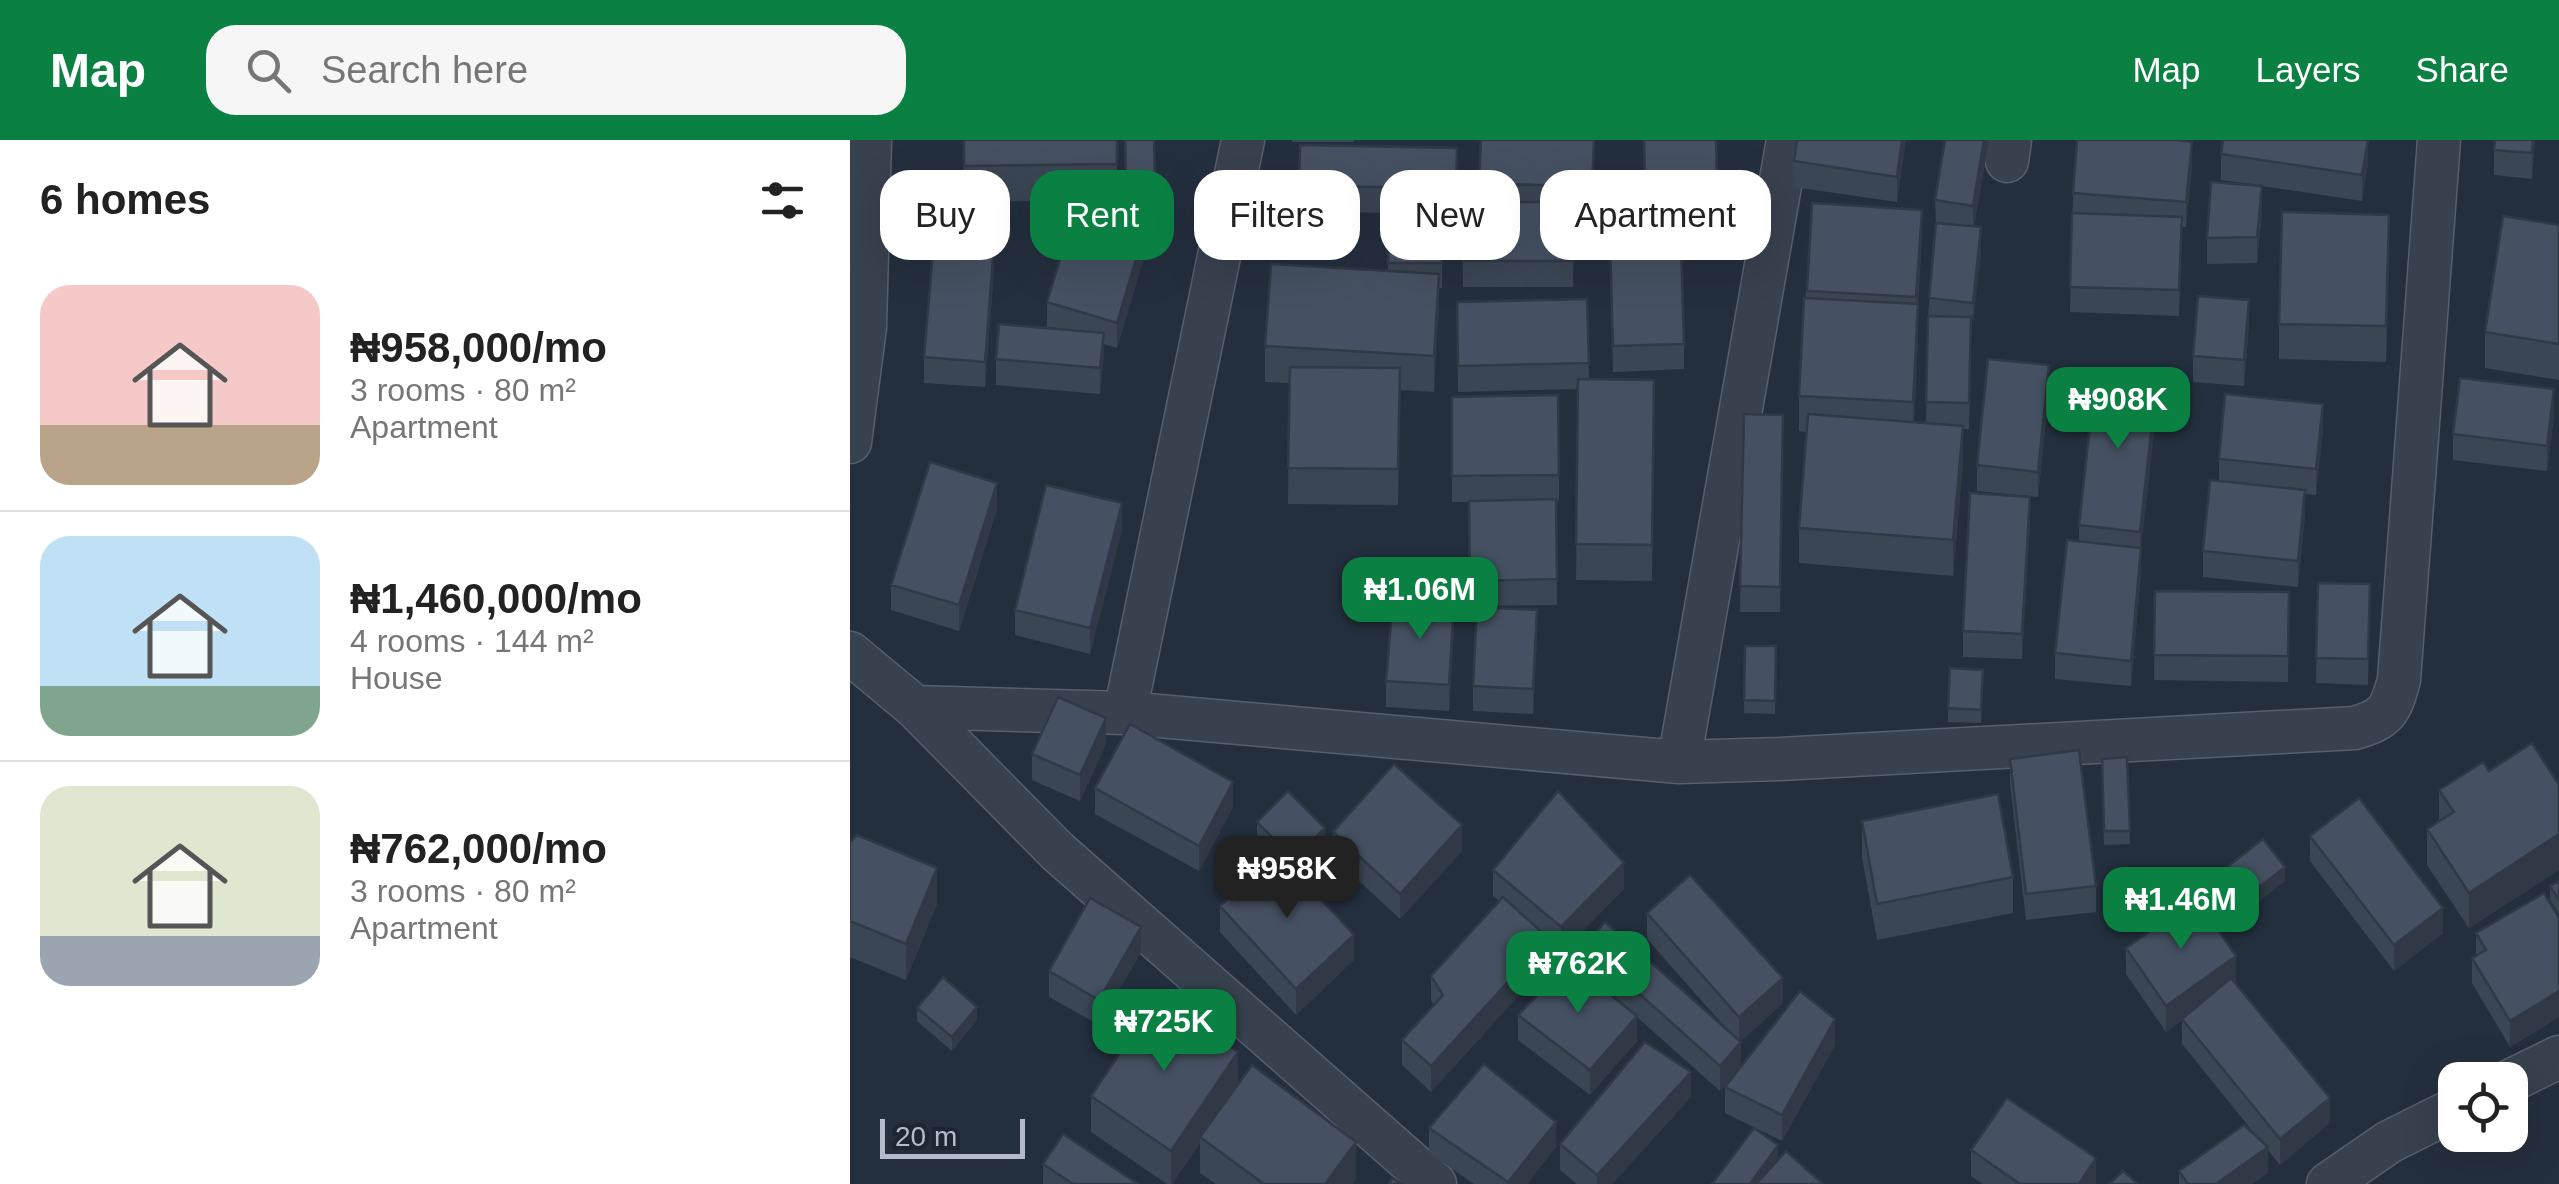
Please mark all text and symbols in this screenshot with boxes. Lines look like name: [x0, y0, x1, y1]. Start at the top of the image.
search box: [206, 25, 906, 115]
icon: search: [241, 43, 296, 98]
text: Map: [50, 44, 146, 97]
text: Search here: [321, 49, 528, 91]
text: Map: [2132, 50, 2201, 89]
text: Layers: [2256, 50, 2361, 89]
text: Share: [2416, 50, 2509, 89]
chip: Buy: [880, 170, 1010, 260]
chip: Rent: [1030, 170, 1174, 260]
chip: Filters: [1194, 170, 1360, 260]
chip: New: [1380, 170, 1520, 260]
chip: Apartment: [1540, 170, 1771, 260]
icon: filters: [755, 173, 810, 228]
text: 6 homes: [40, 176, 210, 223]
text: ₦958,000/mo: [350, 324, 607, 371]
icon: home: [120, 325, 240, 445]
pin: ₦908K: [2048, 367, 2188, 452]
text: 3 rooms · 80 m²: [350, 372, 576, 408]
text: ₦908K: [2068, 381, 2168, 417]
text: Apartment: [350, 409, 498, 445]
pin: ₦1.06M: [1339, 557, 1501, 642]
text: ₦1.06M: [1364, 571, 1476, 607]
text: ₦1,460,000/mo: [350, 575, 642, 622]
icon: home: [120, 576, 240, 696]
text: 4 rooms · 144 m²: [350, 623, 594, 659]
text: House: [350, 660, 443, 696]
text: ₦762,000/mo: [350, 825, 607, 872]
icon: home: [120, 826, 240, 946]
pin: ₦958K: [1217, 836, 1357, 921]
text: ₦958K: [1237, 850, 1337, 886]
pin: ₦1.46M: [2100, 867, 2262, 952]
text: 3 rooms · 80 m²: [350, 873, 576, 909]
text: ₦1.46M: [2125, 881, 2237, 917]
text: Apartment: [350, 910, 498, 946]
pin: ₦762K: [1508, 931, 1648, 1016]
text: ₦762K: [1528, 945, 1628, 981]
pin: ₦725K: [1094, 989, 1234, 1074]
text: ₦725K: [1114, 1003, 1214, 1039]
map controls: [2438, 1062, 2528, 1152]
button: locate: [2438, 1062, 2528, 1152]
scale bar: [880, 1114, 1025, 1158]
text: 20 m: [895, 1121, 957, 1152]

